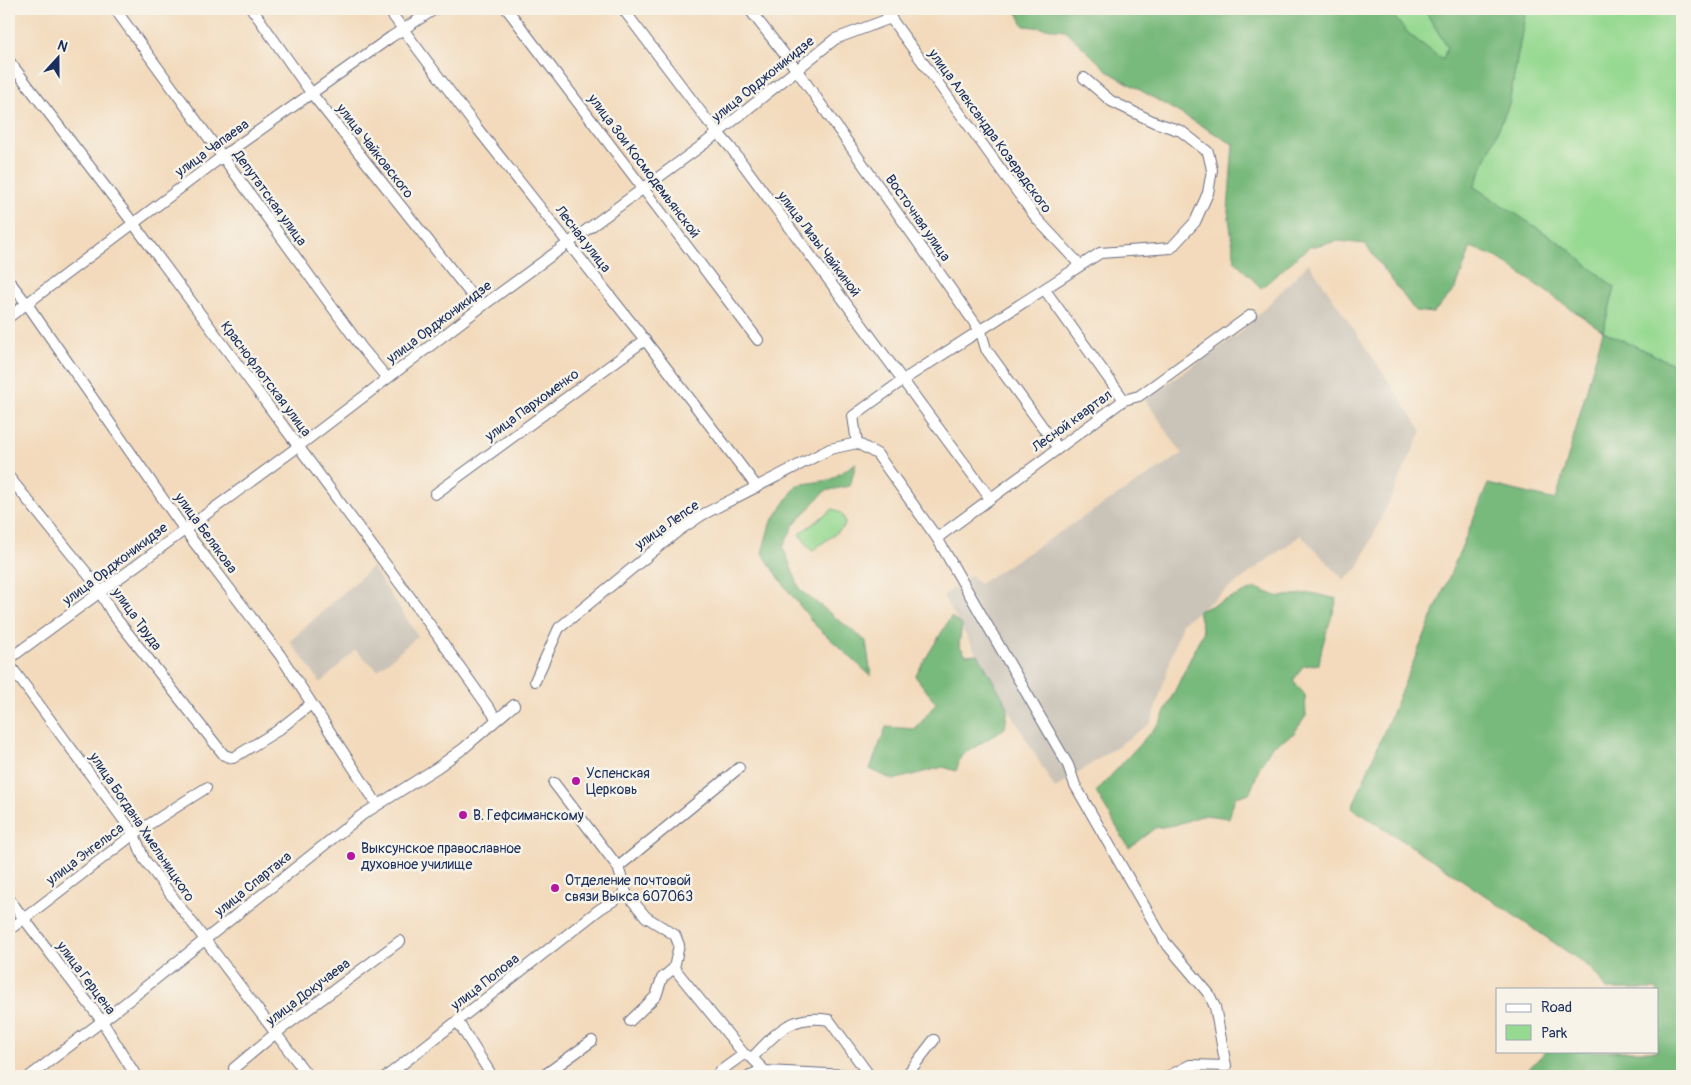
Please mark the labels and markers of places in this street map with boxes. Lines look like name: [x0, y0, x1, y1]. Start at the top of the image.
place label: Успенская Церковь: [586, 765, 650, 798]
marker: Успенская Церковь: [570, 775, 582, 787]
place label: В. Гефсиманскому: [473, 807, 584, 824]
marker: В. Гефсиманскому: [457, 809, 469, 821]
place label: Выксунское православное духовное училище: [361, 840, 521, 873]
marker: Выксунское православное духовное училище: [345, 850, 357, 862]
place label: Отделение почтовой связи Выкса 607063: [565, 872, 693, 905]
marker: Отделение почтовой связи Выкса 607063: [549, 882, 561, 894]

